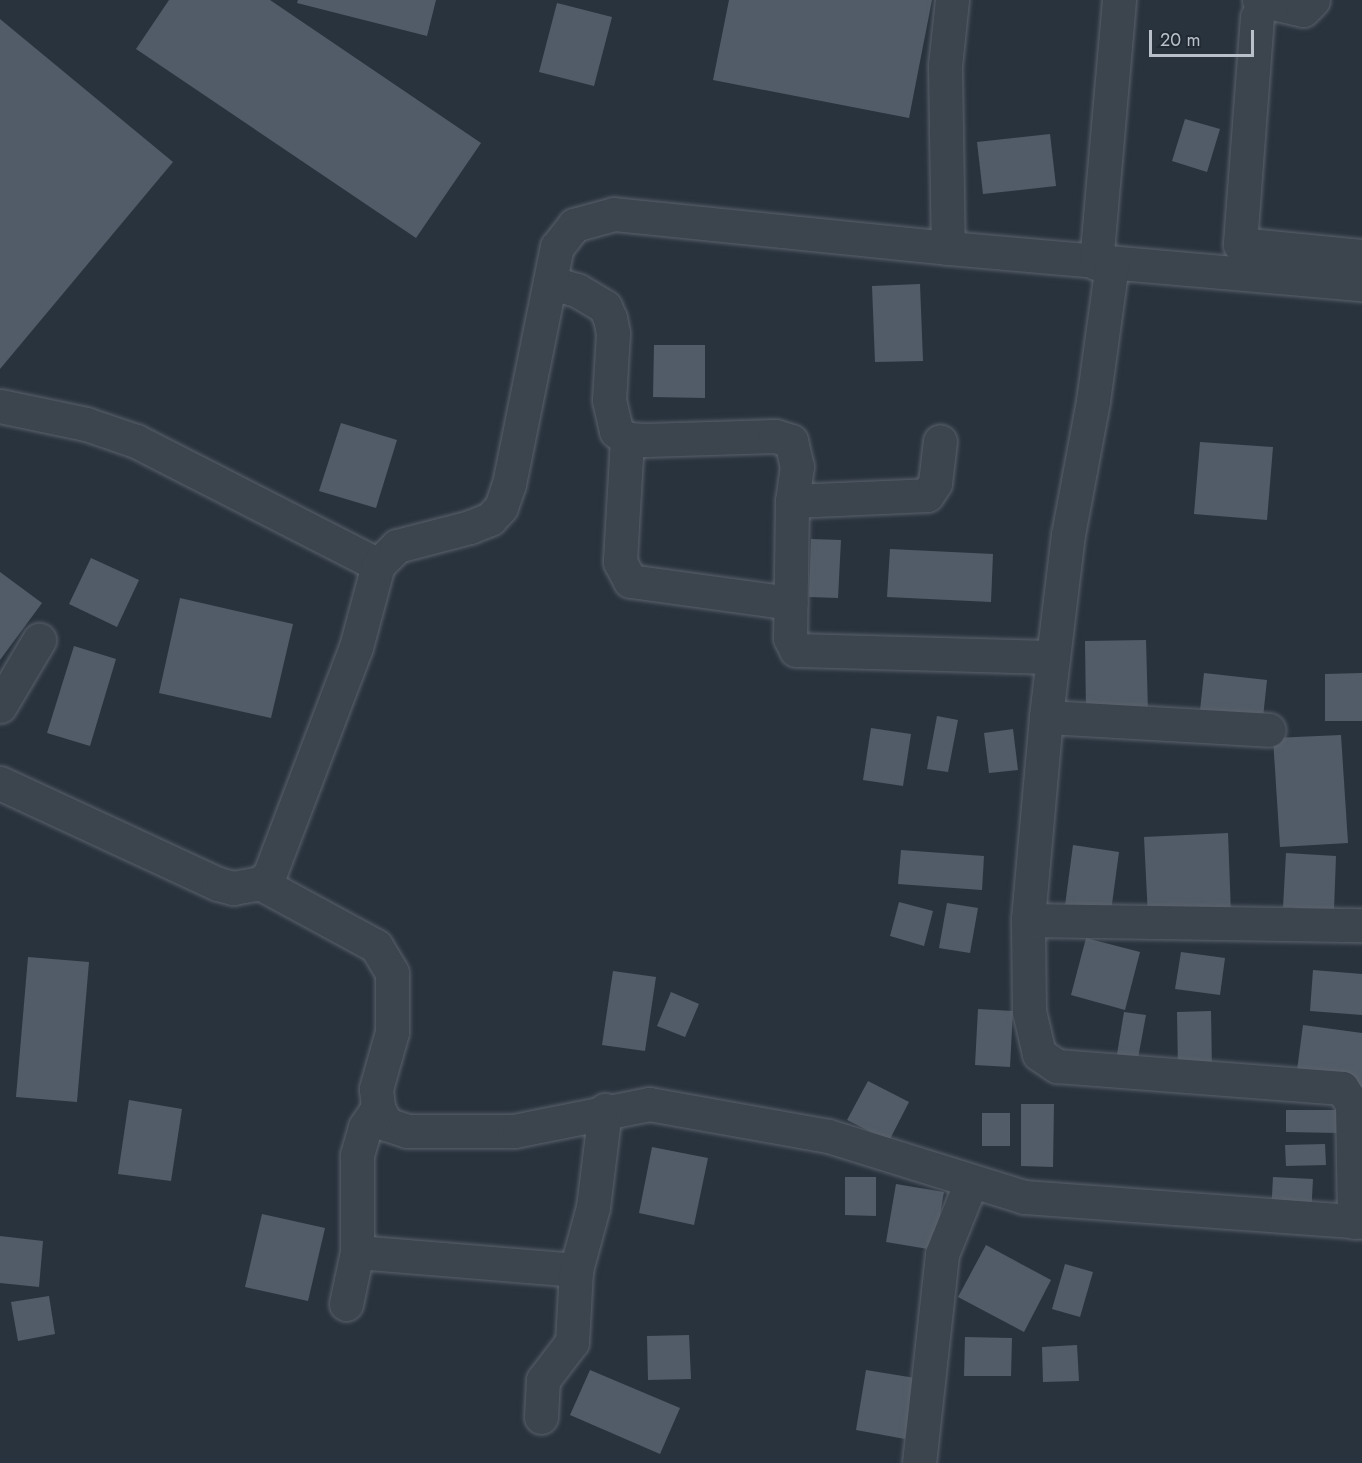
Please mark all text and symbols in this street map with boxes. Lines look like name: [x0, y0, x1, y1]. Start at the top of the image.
scale bar: [1152, 18, 1257, 56]
text: 20 m: [1160, 27, 1200, 53]

